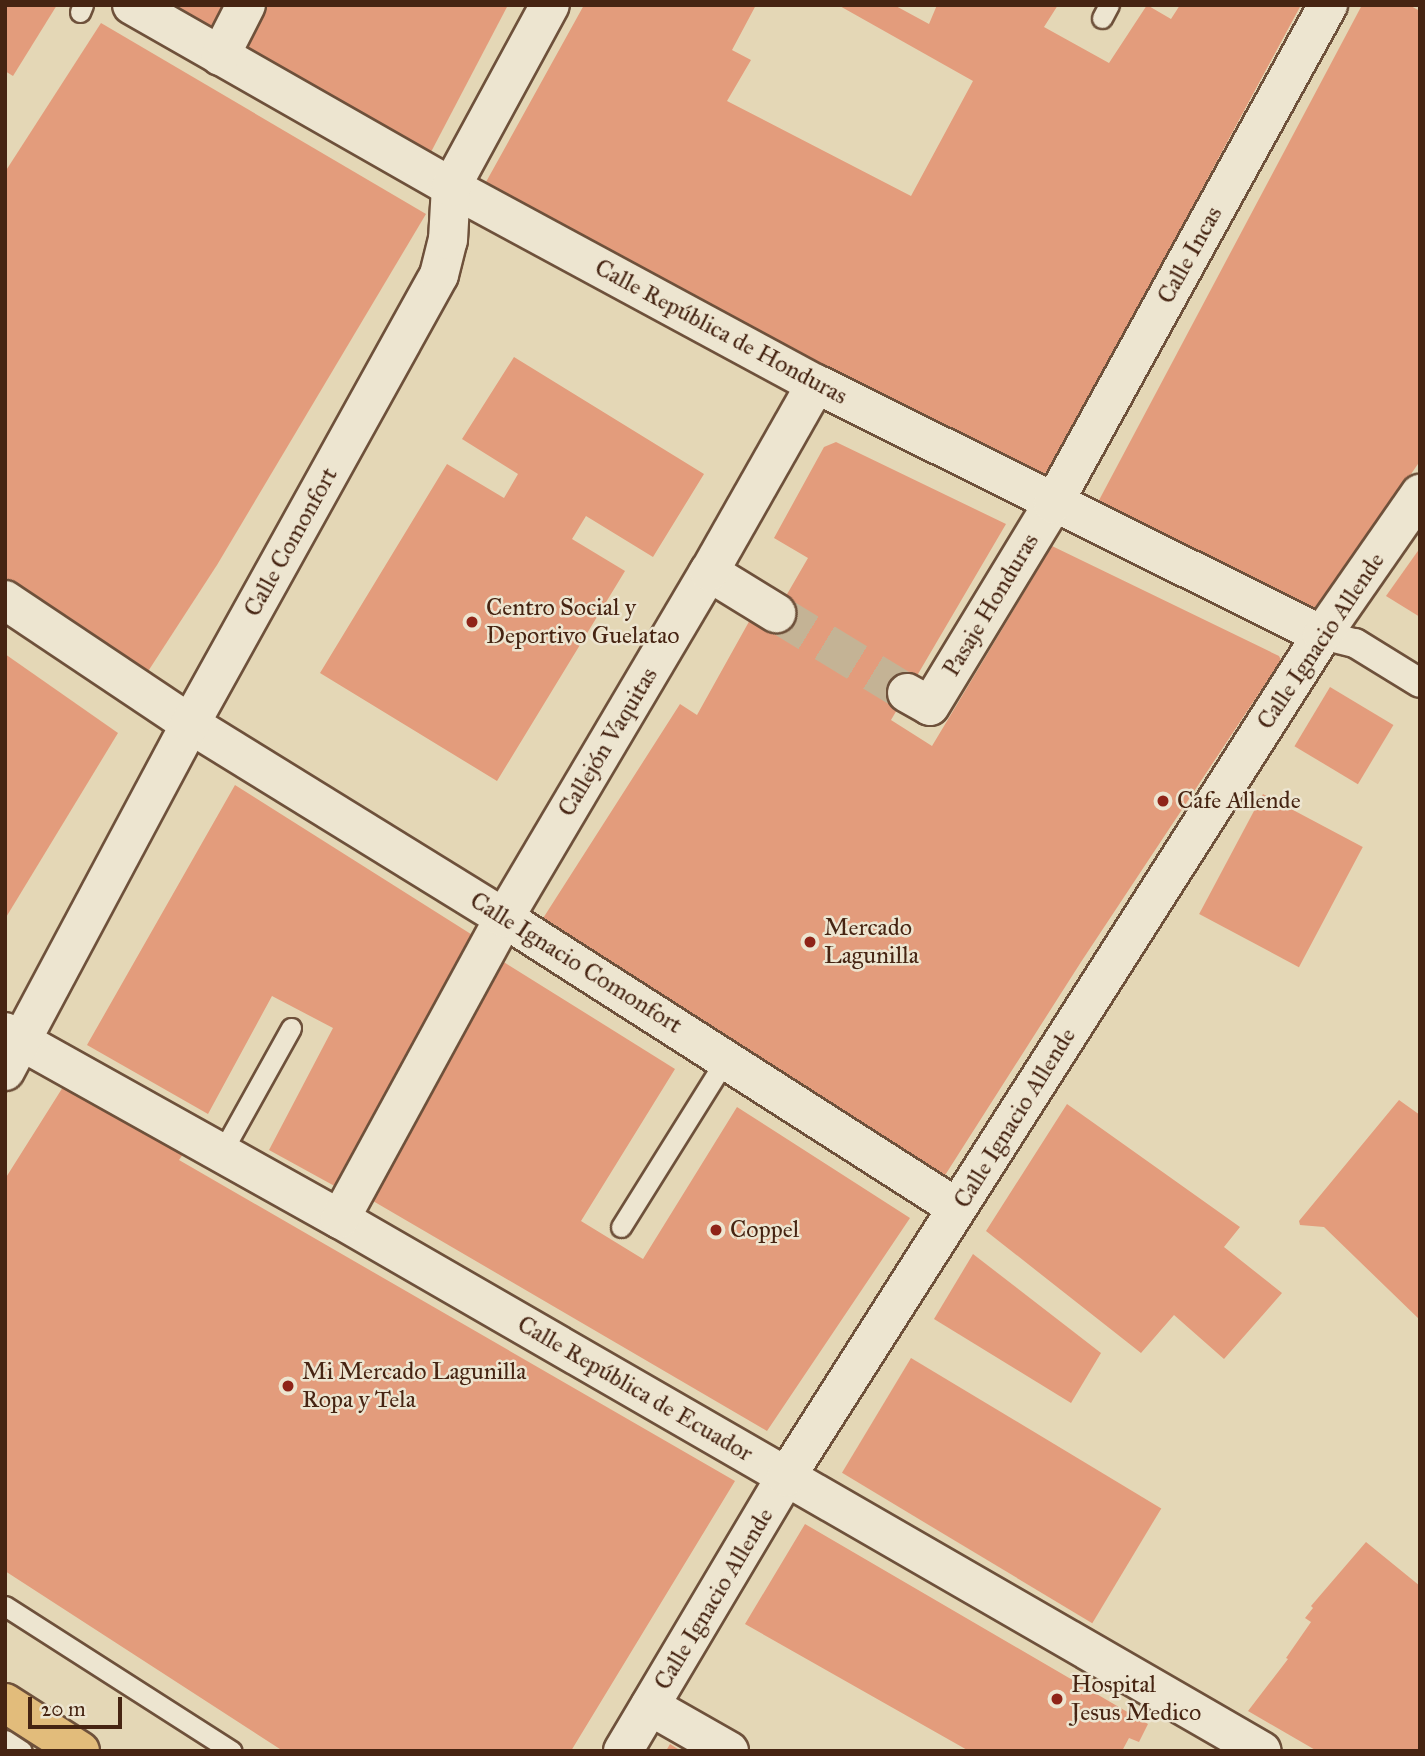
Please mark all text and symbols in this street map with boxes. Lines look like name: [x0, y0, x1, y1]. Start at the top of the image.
street label: Calle Incas: [1152, 201, 1228, 309]
street label: Calle República de Honduras: [590, 253, 852, 411]
street label: Calle Comonfort: [238, 462, 344, 622]
street label: Pasaje Honduras: [937, 528, 1045, 682]
street label: Calle Ignacio Allende: [1251, 547, 1391, 735]
place label: Centro Social y Deportivo Guelatao: [486, 594, 680, 650]
marker: Centro Social y Deportivo Guelatao: [464, 614, 480, 630]
street label: Callejón Vaquitas: [552, 662, 664, 822]
place label: Cafe Allende: [1177, 787, 1301, 815]
marker: Cafe Allende: [1155, 793, 1171, 809]
street label: Calle Ignacio Comonfort: [465, 886, 687, 1040]
place label: Mercado Lagunilla: [824, 914, 919, 970]
marker: Mercado Lagunilla: [802, 934, 818, 950]
street label: Calle Ignacio Allende: [948, 1023, 1082, 1213]
place label: Coppel: [730, 1216, 799, 1244]
marker: Coppel: [708, 1222, 724, 1238]
street label: Calle República de Ecuador: [512, 1310, 758, 1468]
place label: Mi Mercado Lagunilla Ropa y Tela: [302, 1358, 526, 1414]
marker: Mi Mercado Lagunilla Ropa y Tela: [280, 1378, 296, 1394]
street label: Calle Ignacio Allende: [648, 1503, 780, 1695]
place label: Hospital Jesus Medico: [1071, 1671, 1201, 1727]
scale bar: [32, 1682, 126, 1726]
marker: Hospital Jesus Medico: [1049, 1691, 1065, 1707]
text: 20 m: [41, 1696, 86, 1722]

